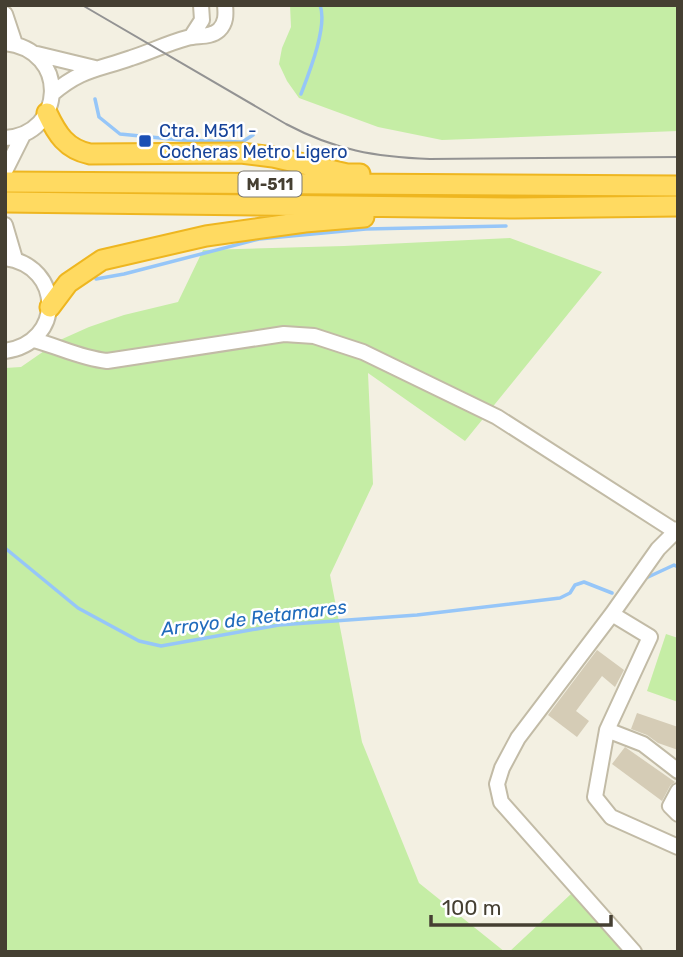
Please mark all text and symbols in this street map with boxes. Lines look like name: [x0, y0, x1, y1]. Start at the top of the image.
place label: Ctra. M511 - Cocheras Metro Ligero: [159, 120, 348, 163]
marker: Ctra. M511 - Cocheras Metro Ligero: [137, 133, 153, 149]
road number: M-511: [238, 172, 302, 196]
water label: Arroyo de Retamares: [159, 595, 348, 641]
scale bar: [431, 884, 611, 928]
text: 100 m: [442, 895, 501, 920]

